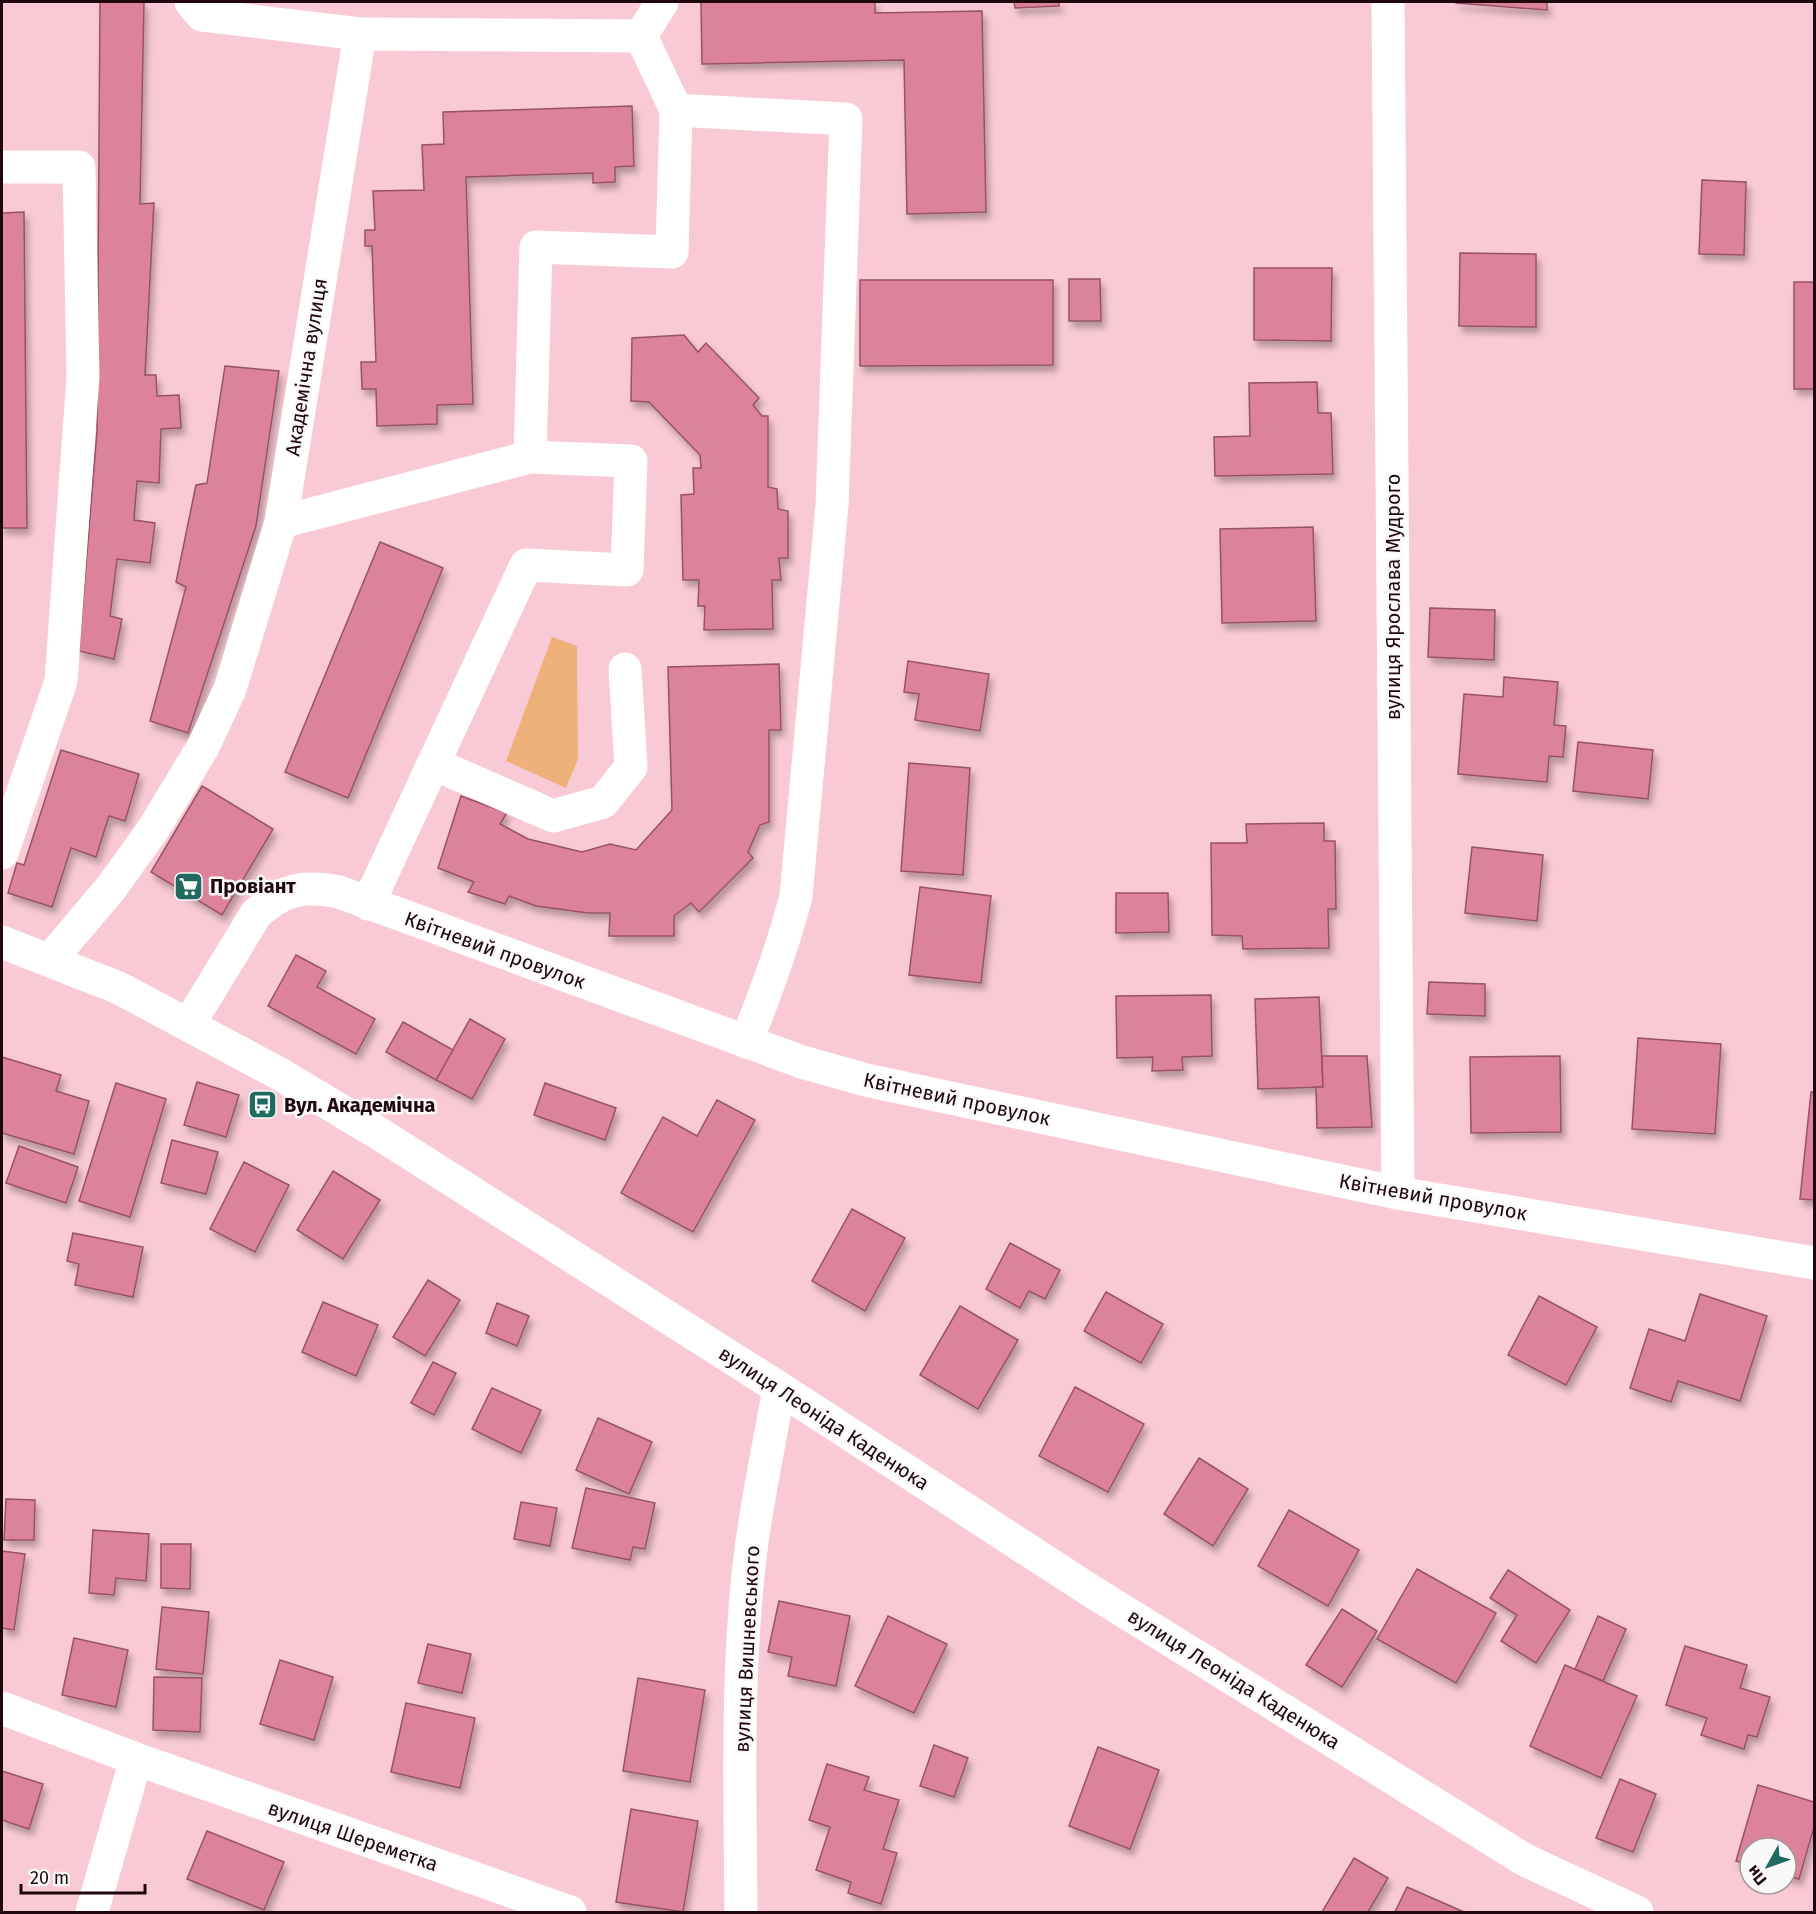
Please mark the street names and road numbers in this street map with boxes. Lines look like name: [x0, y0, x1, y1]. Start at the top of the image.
street label: Академічна вулиця: [280, 277, 332, 457]
street label: вулиця Ярослава Мудрого: [1381, 474, 1405, 720]
street label: Квітневий провулок: [401, 906, 589, 994]
street label: Квітневий провулок: [861, 1067, 1053, 1131]
street label: Квітневий провулок: [1337, 1169, 1530, 1225]
street label: вулиця Леоніда Каденюка: [714, 1341, 934, 1495]
street label: вулиця Вишневського: [730, 1545, 764, 1753]
street label: вулиця Леоніда Каденюка: [1123, 1604, 1345, 1754]
street label: вулиця Шереметка: [265, 1796, 441, 1876]

